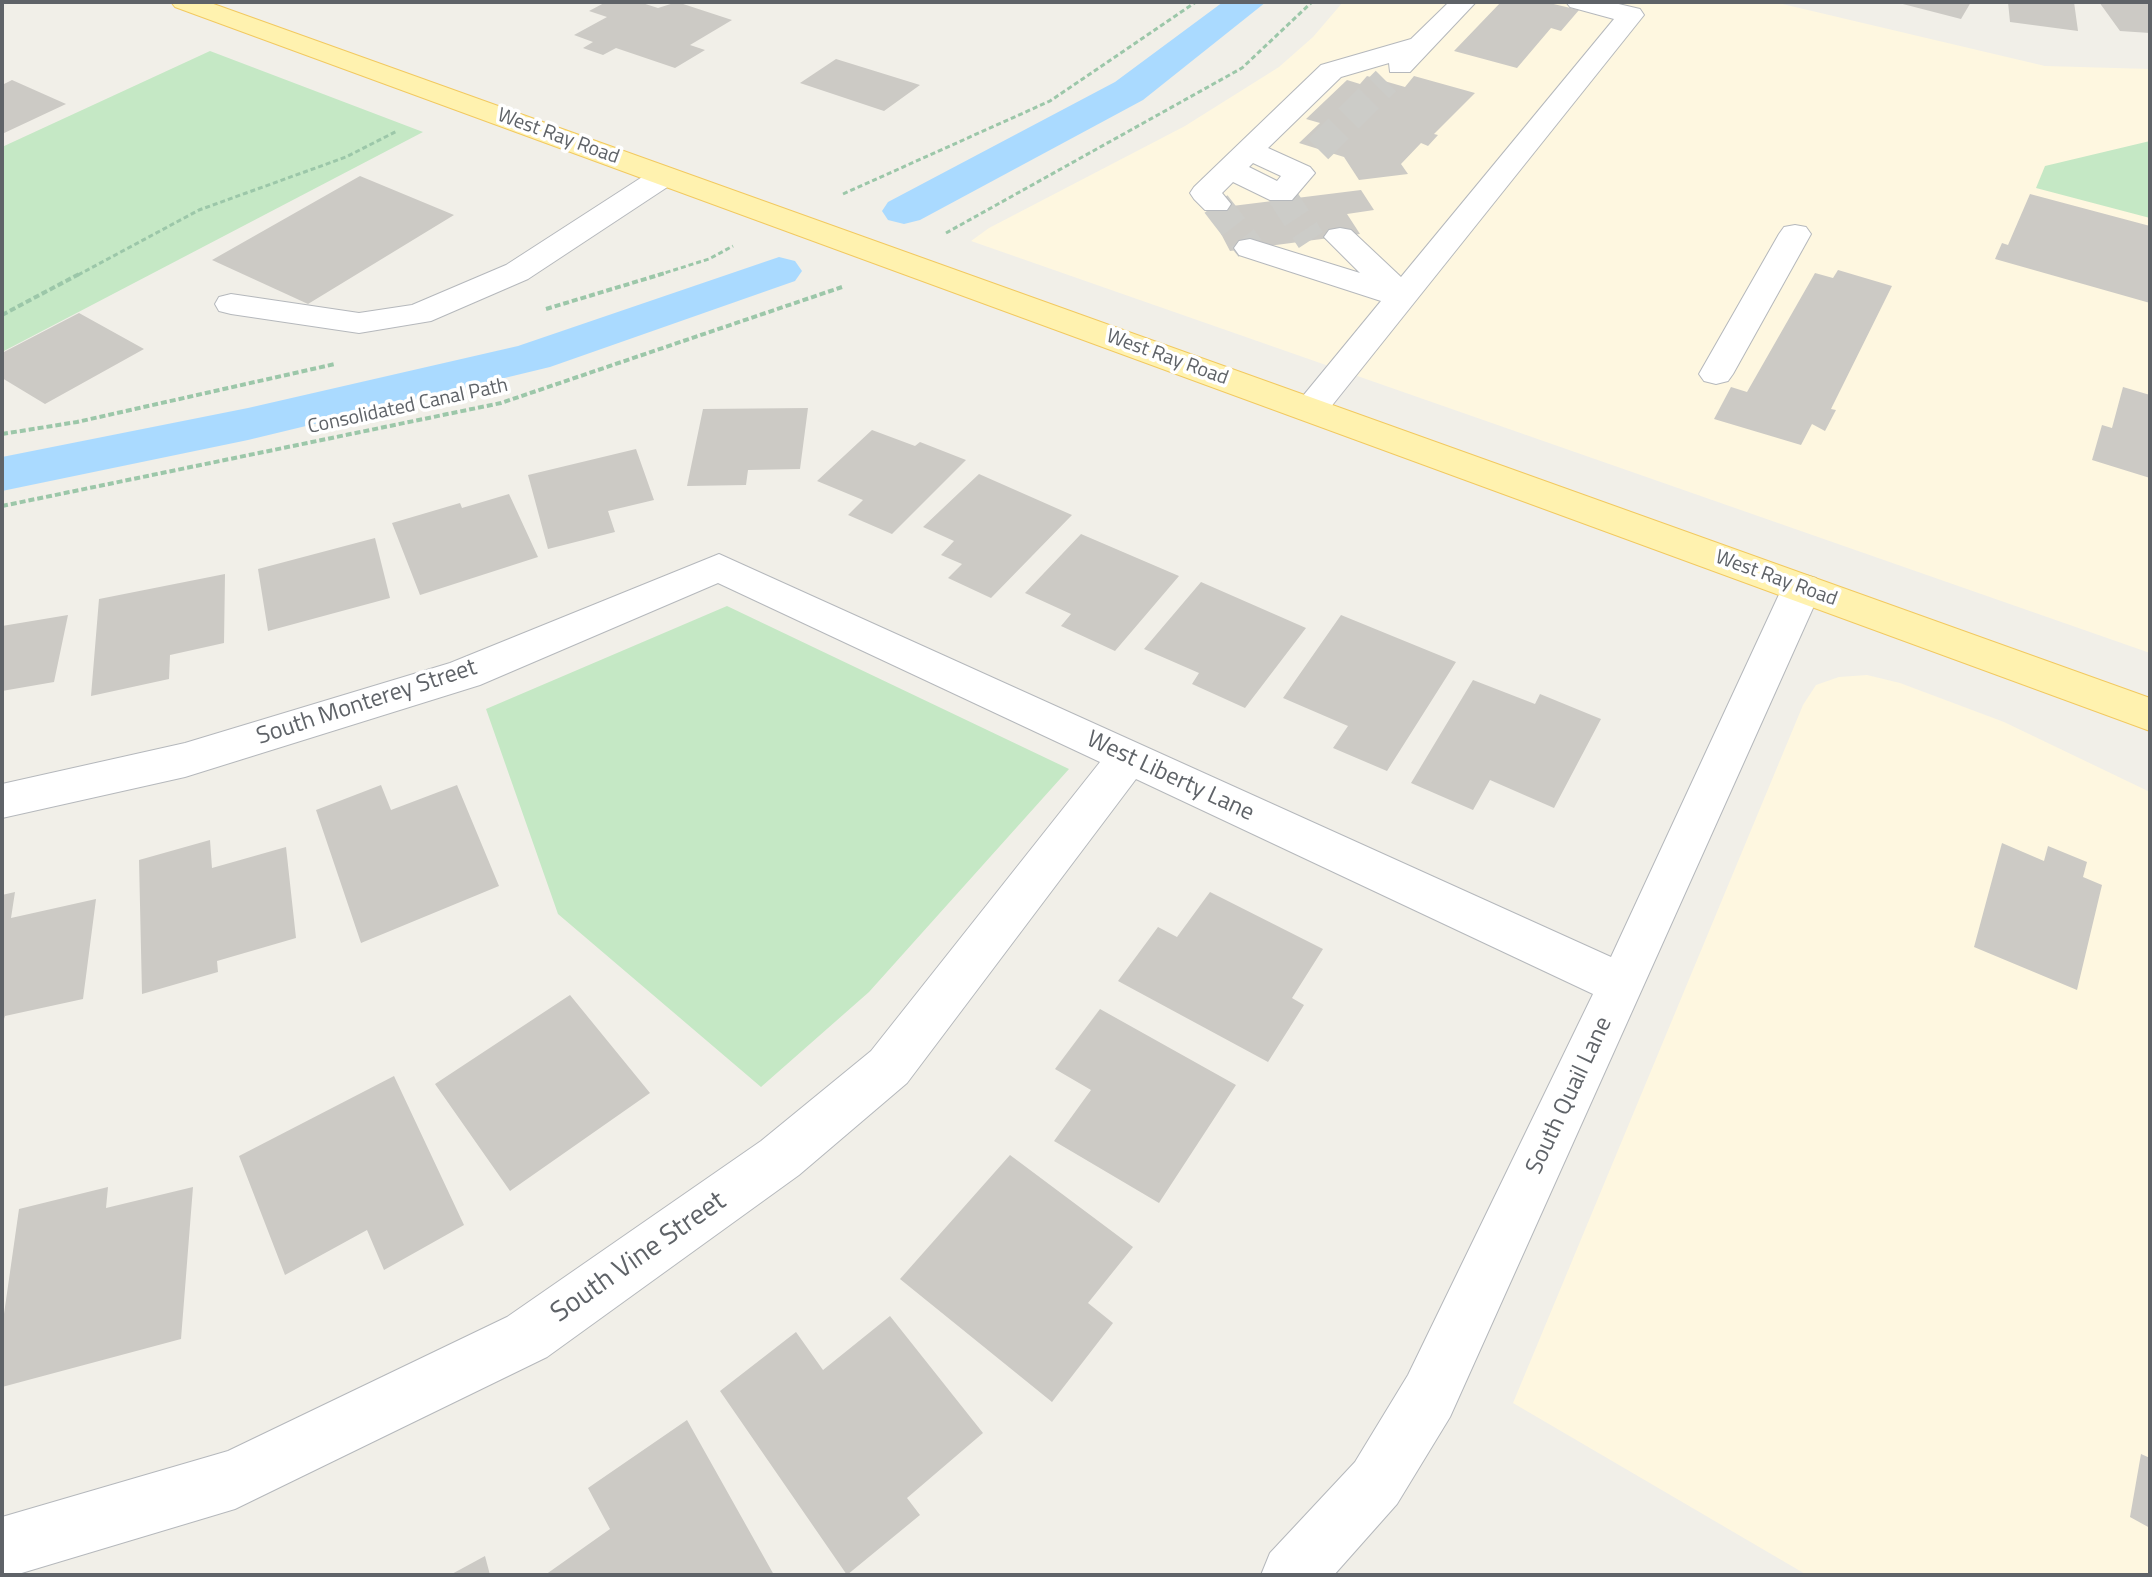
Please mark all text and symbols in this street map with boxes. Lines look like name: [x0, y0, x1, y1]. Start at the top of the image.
street label: West Ray Road: [494, 104, 622, 170]
street label: West Ray Road: [1103, 325, 1231, 391]
street label: Consolidated Canal Path: [306, 374, 510, 440]
street label: West Ray Road: [1712, 546, 1840, 612]
street label: South Monterey Street: [253, 654, 481, 752]
street label: West Liberty Lane: [1082, 726, 1258, 828]
street label: South Quail Lane: [1521, 1013, 1619, 1179]
street label: South Vine Street: [545, 1185, 733, 1331]

